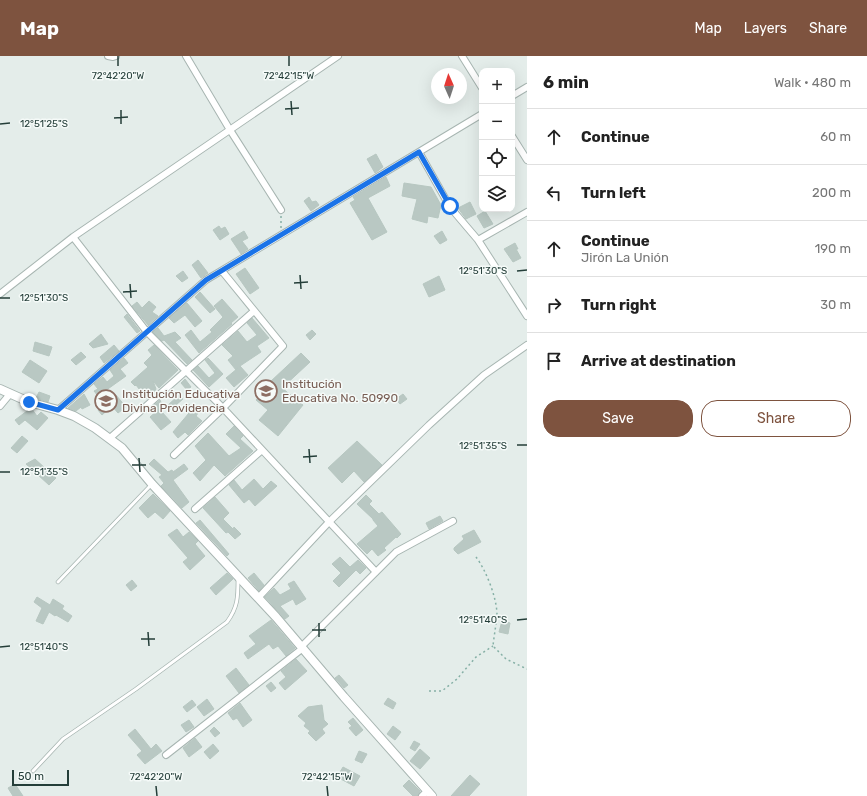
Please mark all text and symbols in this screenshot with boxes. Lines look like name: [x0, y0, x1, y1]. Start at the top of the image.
text: Map: [20, 17, 59, 40]
text: Map: [695, 20, 722, 37]
text: Layers: [744, 20, 787, 37]
text: Share: [809, 20, 847, 37]
north arrow: [431, 68, 467, 104]
map controls: [479, 68, 515, 212]
button: +: [479, 68, 515, 104]
text: 72°42'20"W: [92, 70, 144, 82]
text: 72°42'15"W: [264, 70, 314, 82]
text: 6 min: [543, 72, 589, 92]
text: Walk · 480 m: [774, 75, 851, 90]
button: −: [479, 104, 515, 140]
text: 12°51'25"S: [20, 118, 68, 130]
icon: ahead: [543, 126, 565, 148]
text: Continue: [581, 128, 650, 146]
text: 60 m: [820, 129, 851, 144]
button: locate: [479, 140, 515, 176]
button: layers: [479, 176, 515, 212]
icon: left: [543, 182, 565, 204]
text: Turn left: [581, 184, 646, 202]
text: 200 m: [812, 185, 851, 200]
route start: [441, 197, 459, 215]
text: Continue: [581, 232, 650, 250]
icon: ahead: [543, 238, 565, 260]
text: 190 m: [815, 241, 851, 256]
text: Jirón La Unión: [581, 250, 669, 265]
text: 12°51'30"S: [459, 265, 507, 277]
text: 12°51'30"S: [20, 292, 68, 304]
icon: right: [543, 294, 565, 316]
text: Turn right: [581, 296, 656, 314]
text: 30 m: [820, 297, 851, 312]
icon: arrive: [543, 350, 565, 372]
text: Arrive at destination: [581, 352, 736, 370]
place label: Institución Educativa No. 50990: [282, 377, 398, 405]
school or university icon: Institución Educativa No. 50990: [253, 378, 279, 404]
place label: Institución Educativa Divina Providencia: [122, 387, 240, 415]
school or university icon: Institución Educativa Divina Providencia: [93, 388, 119, 414]
route end: [20, 393, 38, 411]
button: Save: [543, 400, 693, 437]
button: Share: [701, 400, 851, 437]
text: 12°51'35"S: [459, 440, 507, 452]
text: 12°51'35"S: [20, 466, 68, 478]
text: 12°51'40"S: [459, 614, 507, 626]
text: 12°51'40"S: [20, 641, 68, 653]
scale bar: [12, 768, 69, 787]
text: 50 m: [18, 770, 44, 783]
text: 72°42'20"W: [130, 771, 182, 783]
text: 72°42'15"W: [302, 771, 352, 783]

